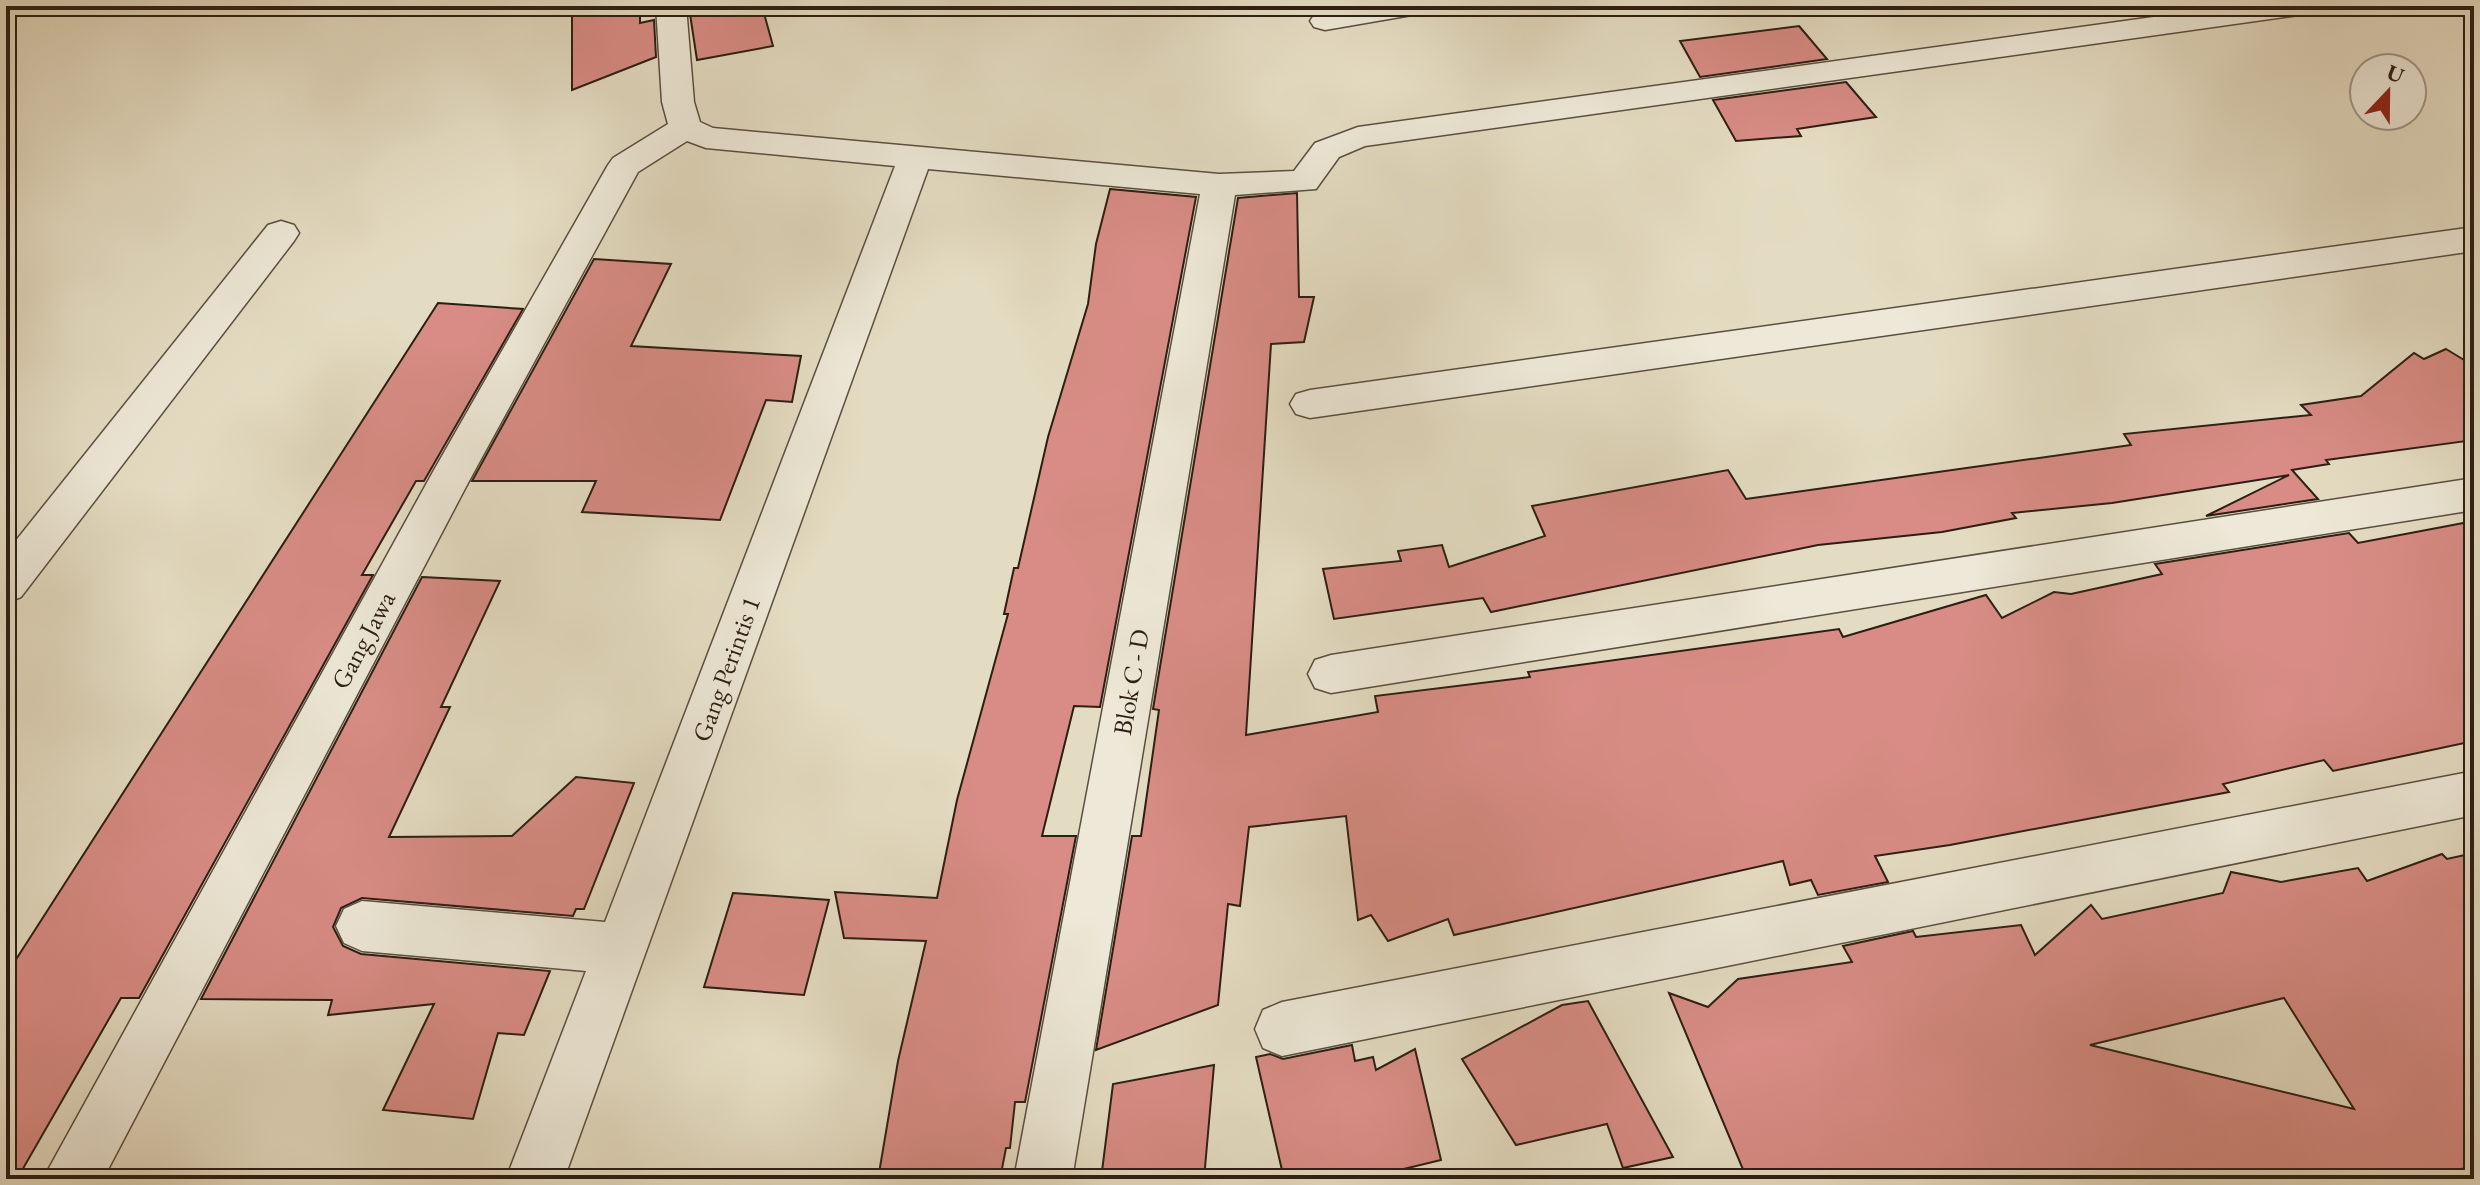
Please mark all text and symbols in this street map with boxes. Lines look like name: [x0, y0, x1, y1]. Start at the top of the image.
north arrow: [2348, 52, 2428, 132]
text: U: [2382, 57, 2409, 91]
street label: Gang Jawa: [323, 585, 403, 695]
street label: Gang Perintis 1: [684, 592, 768, 746]
street label: Blok C - D: [1105, 626, 1157, 738]

